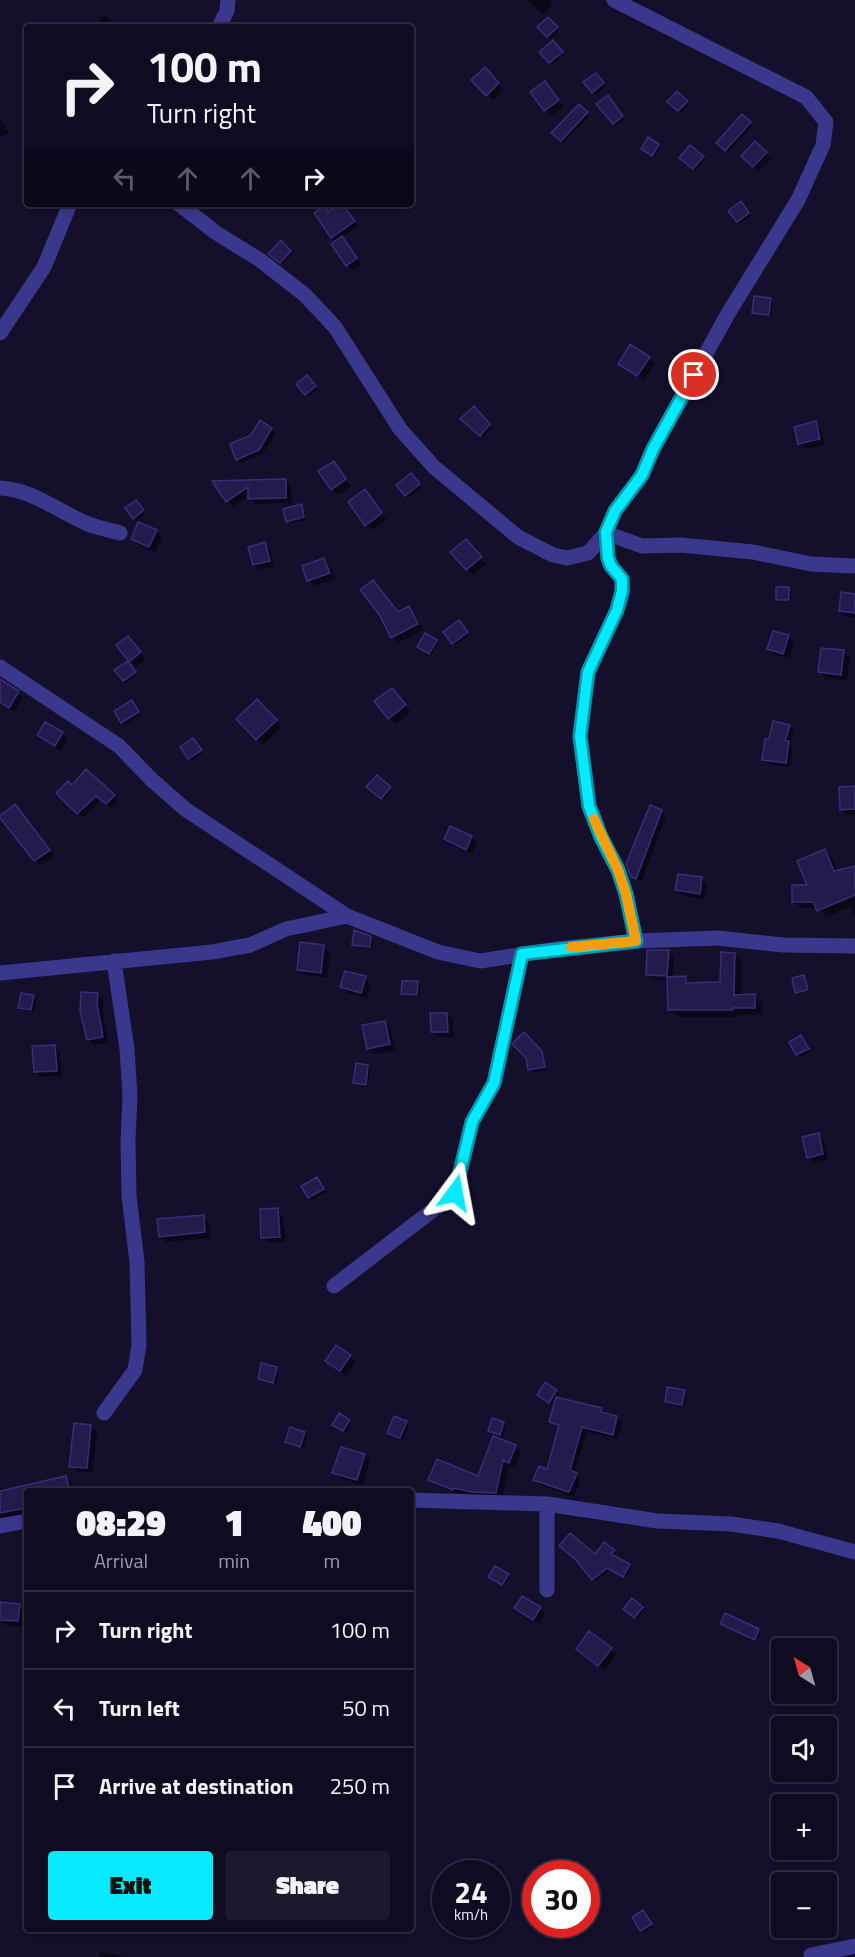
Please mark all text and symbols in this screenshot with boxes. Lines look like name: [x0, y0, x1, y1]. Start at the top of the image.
text: 100 m: [147, 34, 262, 98]
icon: right: [48, 48, 126, 126]
text: Turn right: [147, 92, 256, 133]
icon: left: [108, 162, 141, 195]
icon: ahead: [171, 162, 204, 195]
icon: ahead: [234, 162, 267, 195]
icon: right: [297, 162, 330, 195]
pin: [668, 349, 719, 400]
icon: arrive: [677, 358, 710, 391]
position arrow: [423, 1161, 487, 1225]
text: 08:29: [76, 1495, 166, 1550]
text: 1: [224, 1495, 244, 1550]
text: 400: [302, 1495, 362, 1550]
text: Arrival: [94, 1545, 148, 1576]
text: min: [218, 1545, 250, 1576]
text: m: [324, 1545, 340, 1576]
text: Turn right: [99, 1613, 193, 1647]
text: 100 m: [330, 1613, 390, 1647]
icon: right: [48, 1614, 81, 1647]
north arrow: [771, 1638, 837, 1704]
map controls: [771, 1638, 837, 1938]
text: Turn left: [99, 1691, 180, 1725]
text: 50 m: [342, 1691, 390, 1725]
icon: left: [48, 1692, 81, 1725]
button: sound: [771, 1716, 837, 1782]
text: Arrive at destination: [99, 1769, 294, 1803]
text: 250 m: [330, 1769, 390, 1803]
icon: arrive: [48, 1770, 81, 1803]
button: +: [771, 1794, 837, 1860]
button: Exit: [48, 1851, 213, 1920]
button: Share: [225, 1851, 390, 1920]
speed limit sign: 30: [522, 1860, 600, 1938]
text: 24: [454, 1869, 488, 1915]
button: −: [771, 1872, 837, 1938]
text: km/h: [454, 1903, 488, 1926]

